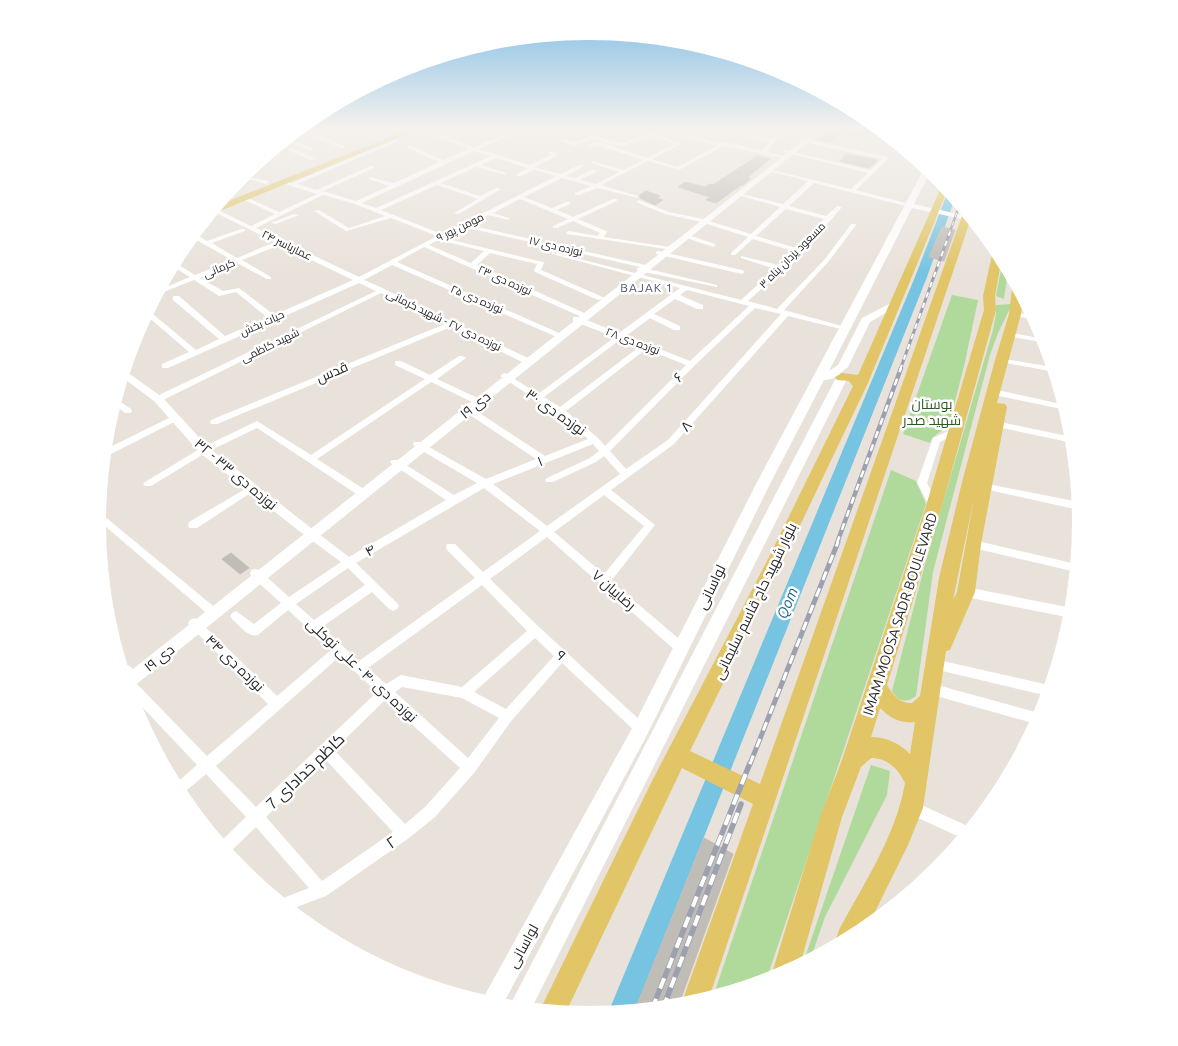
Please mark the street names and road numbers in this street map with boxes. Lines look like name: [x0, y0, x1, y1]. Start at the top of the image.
street label: مومن پور ۹: [434, 210, 486, 244]
street label: ۳ مسعود یزدان پناه: [757, 220, 828, 291]
street label: عماریاسر ۲۴: [260, 228, 314, 263]
street label: نوزده دی ۱۷: [528, 234, 584, 259]
street label: کرمانی: [201, 256, 237, 281]
street label: نوزده دی ۲۳: [476, 263, 534, 298]
street label: نوزده دی ۲۵: [449, 283, 505, 316]
street label: نوزده دی ۲۷ - شهید کرمانی: [384, 287, 503, 354]
street label: حیات بخش: [238, 308, 286, 339]
street label: نوزده دی ۲۸: [604, 325, 662, 358]
street label: شهید کاظمی: [239, 326, 302, 365]
street label: قدس: [314, 358, 350, 386]
street label: ۶: [670, 369, 686, 385]
street label: نوزده دی ۳۰: [523, 386, 589, 438]
street label: ۱۹ دی: [457, 388, 493, 422]
street label: ۸: [677, 417, 695, 435]
street label: ۳۲ - نوزده دی ۳۳: [192, 435, 280, 513]
street label: ۱: [535, 453, 545, 469]
street label: IMAM MOOSA SADR BOULEVARD: [860, 511, 940, 717]
street label: بلوار شهید حاج قاسم سلیمانی: [710, 520, 802, 683]
street label: ۴: [362, 541, 378, 559]
street label: لواسانی: [693, 562, 729, 612]
street label: ۷ رضاییان: [589, 567, 639, 613]
street label: نوزده دی ۴۰ - علی توکلی: [304, 615, 420, 725]
street label: نوزده دی ۴۴: [203, 631, 267, 695]
street label: ۱۹ دی: [141, 641, 177, 675]
street label: ۹: [553, 647, 569, 663]
street label: 7 کاظم خدادای: [262, 729, 350, 815]
street label: ۲: [382, 832, 400, 852]
street label: لواسانی: [504, 921, 542, 971]

